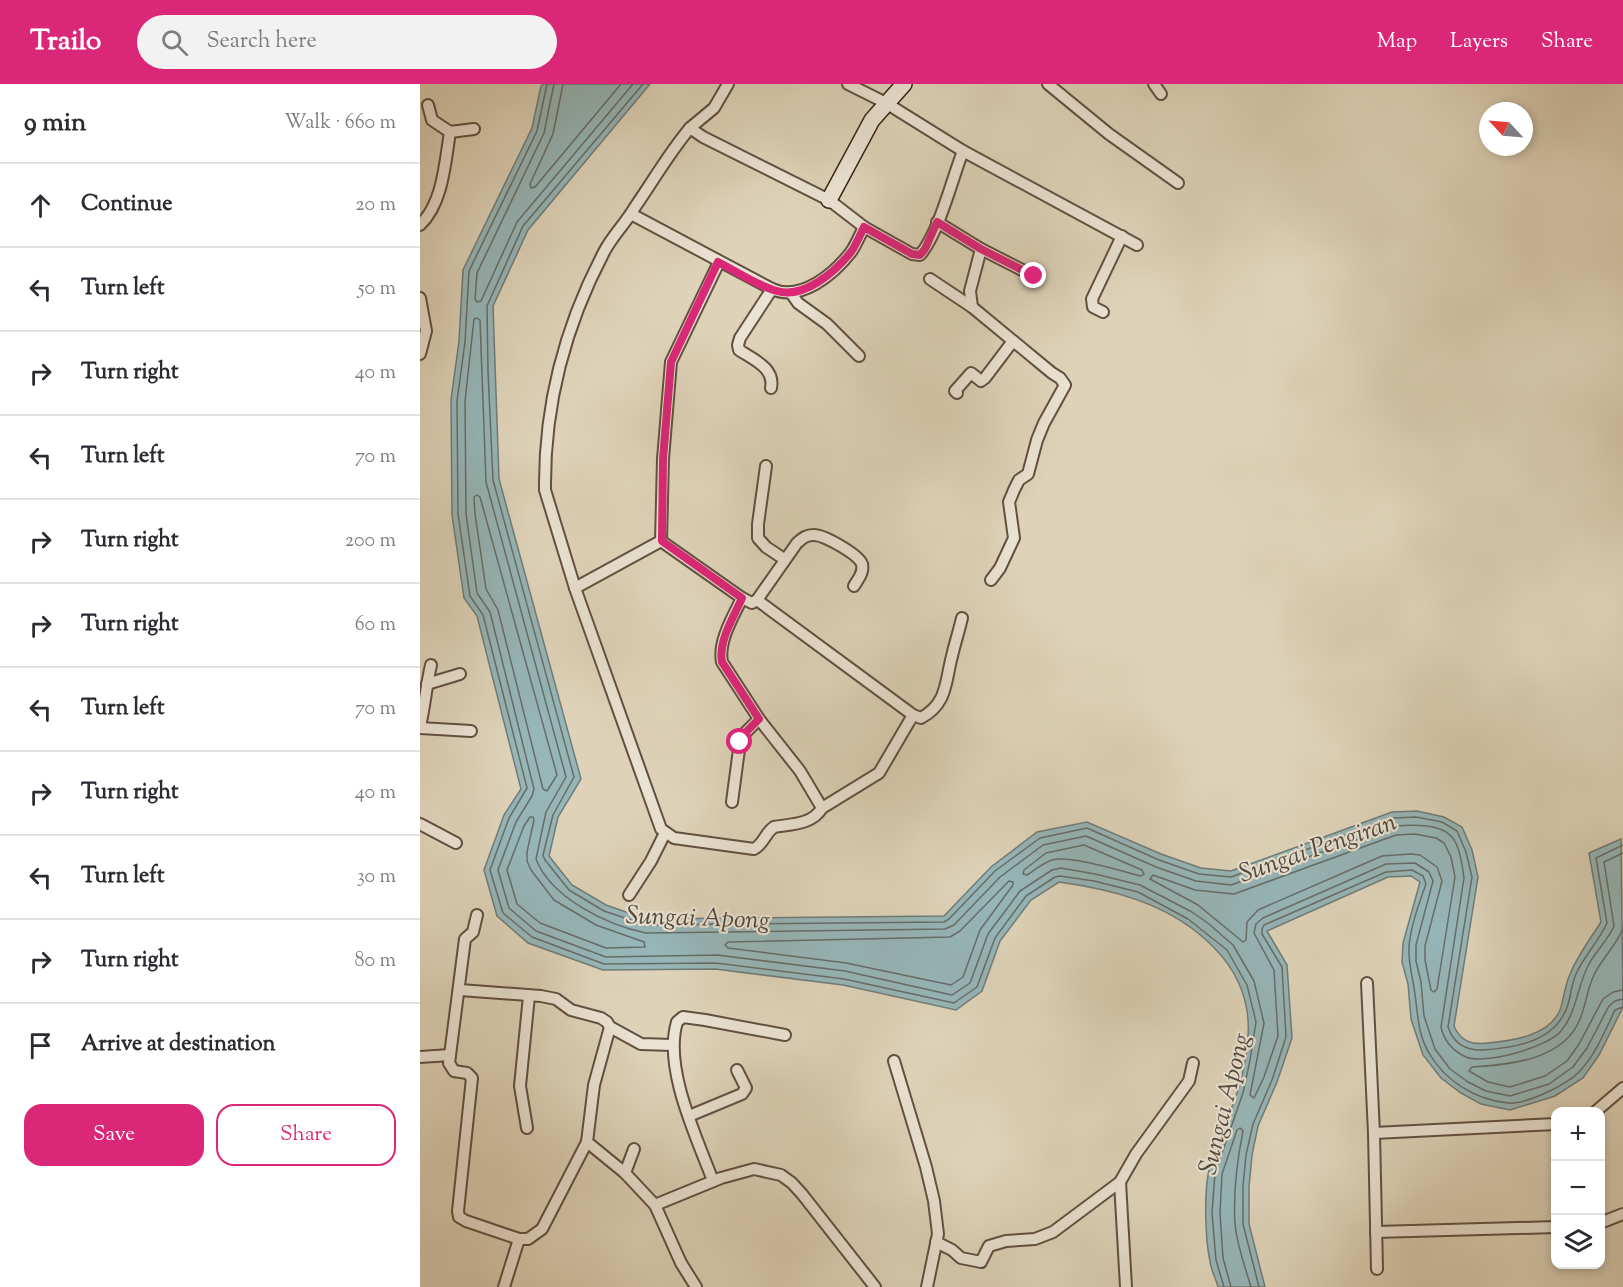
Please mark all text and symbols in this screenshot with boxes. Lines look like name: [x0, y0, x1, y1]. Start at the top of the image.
search box: [137, 15, 557, 69]
text: Trailo: [30, 22, 101, 62]
icon: search: [158, 26, 191, 59]
text: Search here: [206, 26, 317, 58]
text: Map: [1377, 27, 1417, 57]
text: Layers: [1450, 27, 1508, 57]
text: Share: [1541, 27, 1593, 57]
north arrow: [1479, 102, 1533, 156]
text: 9 min: [24, 105, 86, 142]
text: Walk · 660 m: [284, 109, 396, 138]
icon: ahead: [24, 189, 57, 222]
text: Continue: [81, 189, 172, 221]
text: 20 m: [355, 191, 396, 220]
route end: [1020, 262, 1046, 288]
icon: left: [24, 273, 57, 306]
text: Turn left: [81, 273, 164, 305]
text: 50 m: [358, 275, 396, 304]
icon: right: [24, 357, 57, 390]
text: Turn right: [81, 357, 178, 389]
text: 40 m: [355, 359, 396, 388]
icon: left: [24, 441, 57, 474]
text: Turn left: [81, 441, 164, 473]
text: 70 m: [355, 443, 396, 472]
icon: right: [24, 525, 57, 558]
text: Turn right: [81, 525, 178, 557]
text: 200 m: [345, 527, 396, 556]
icon: right: [24, 609, 57, 642]
text: Turn right: [81, 609, 178, 641]
text: 60 m: [355, 611, 396, 640]
icon: left: [24, 693, 57, 726]
text: Turn left: [81, 693, 164, 725]
text: 70 m: [355, 695, 396, 724]
route start: [726, 728, 752, 754]
icon: right: [24, 777, 57, 810]
text: Turn right: [81, 777, 178, 809]
text: 40 m: [355, 779, 396, 808]
water label: Sungai Pengiran: [1234, 805, 1402, 893]
icon: left: [24, 861, 57, 894]
text: Turn left: [81, 861, 164, 893]
text: 30 m: [357, 863, 396, 892]
water label: Sungai Apong: [625, 898, 771, 940]
icon: right: [24, 945, 57, 978]
text: Turn right: [81, 945, 178, 977]
text: 80 m: [355, 947, 396, 976]
icon: arrive: [24, 1029, 57, 1062]
text: Arrive at destination: [81, 1029, 276, 1061]
water label: Sungai Apong: [1191, 1029, 1261, 1179]
button: Save: [24, 1104, 204, 1166]
button: Share: [216, 1104, 396, 1166]
map controls: [1551, 1107, 1605, 1269]
button: +: [1551, 1107, 1605, 1161]
button: −: [1551, 1161, 1605, 1215]
button: layers: [1551, 1215, 1605, 1269]

